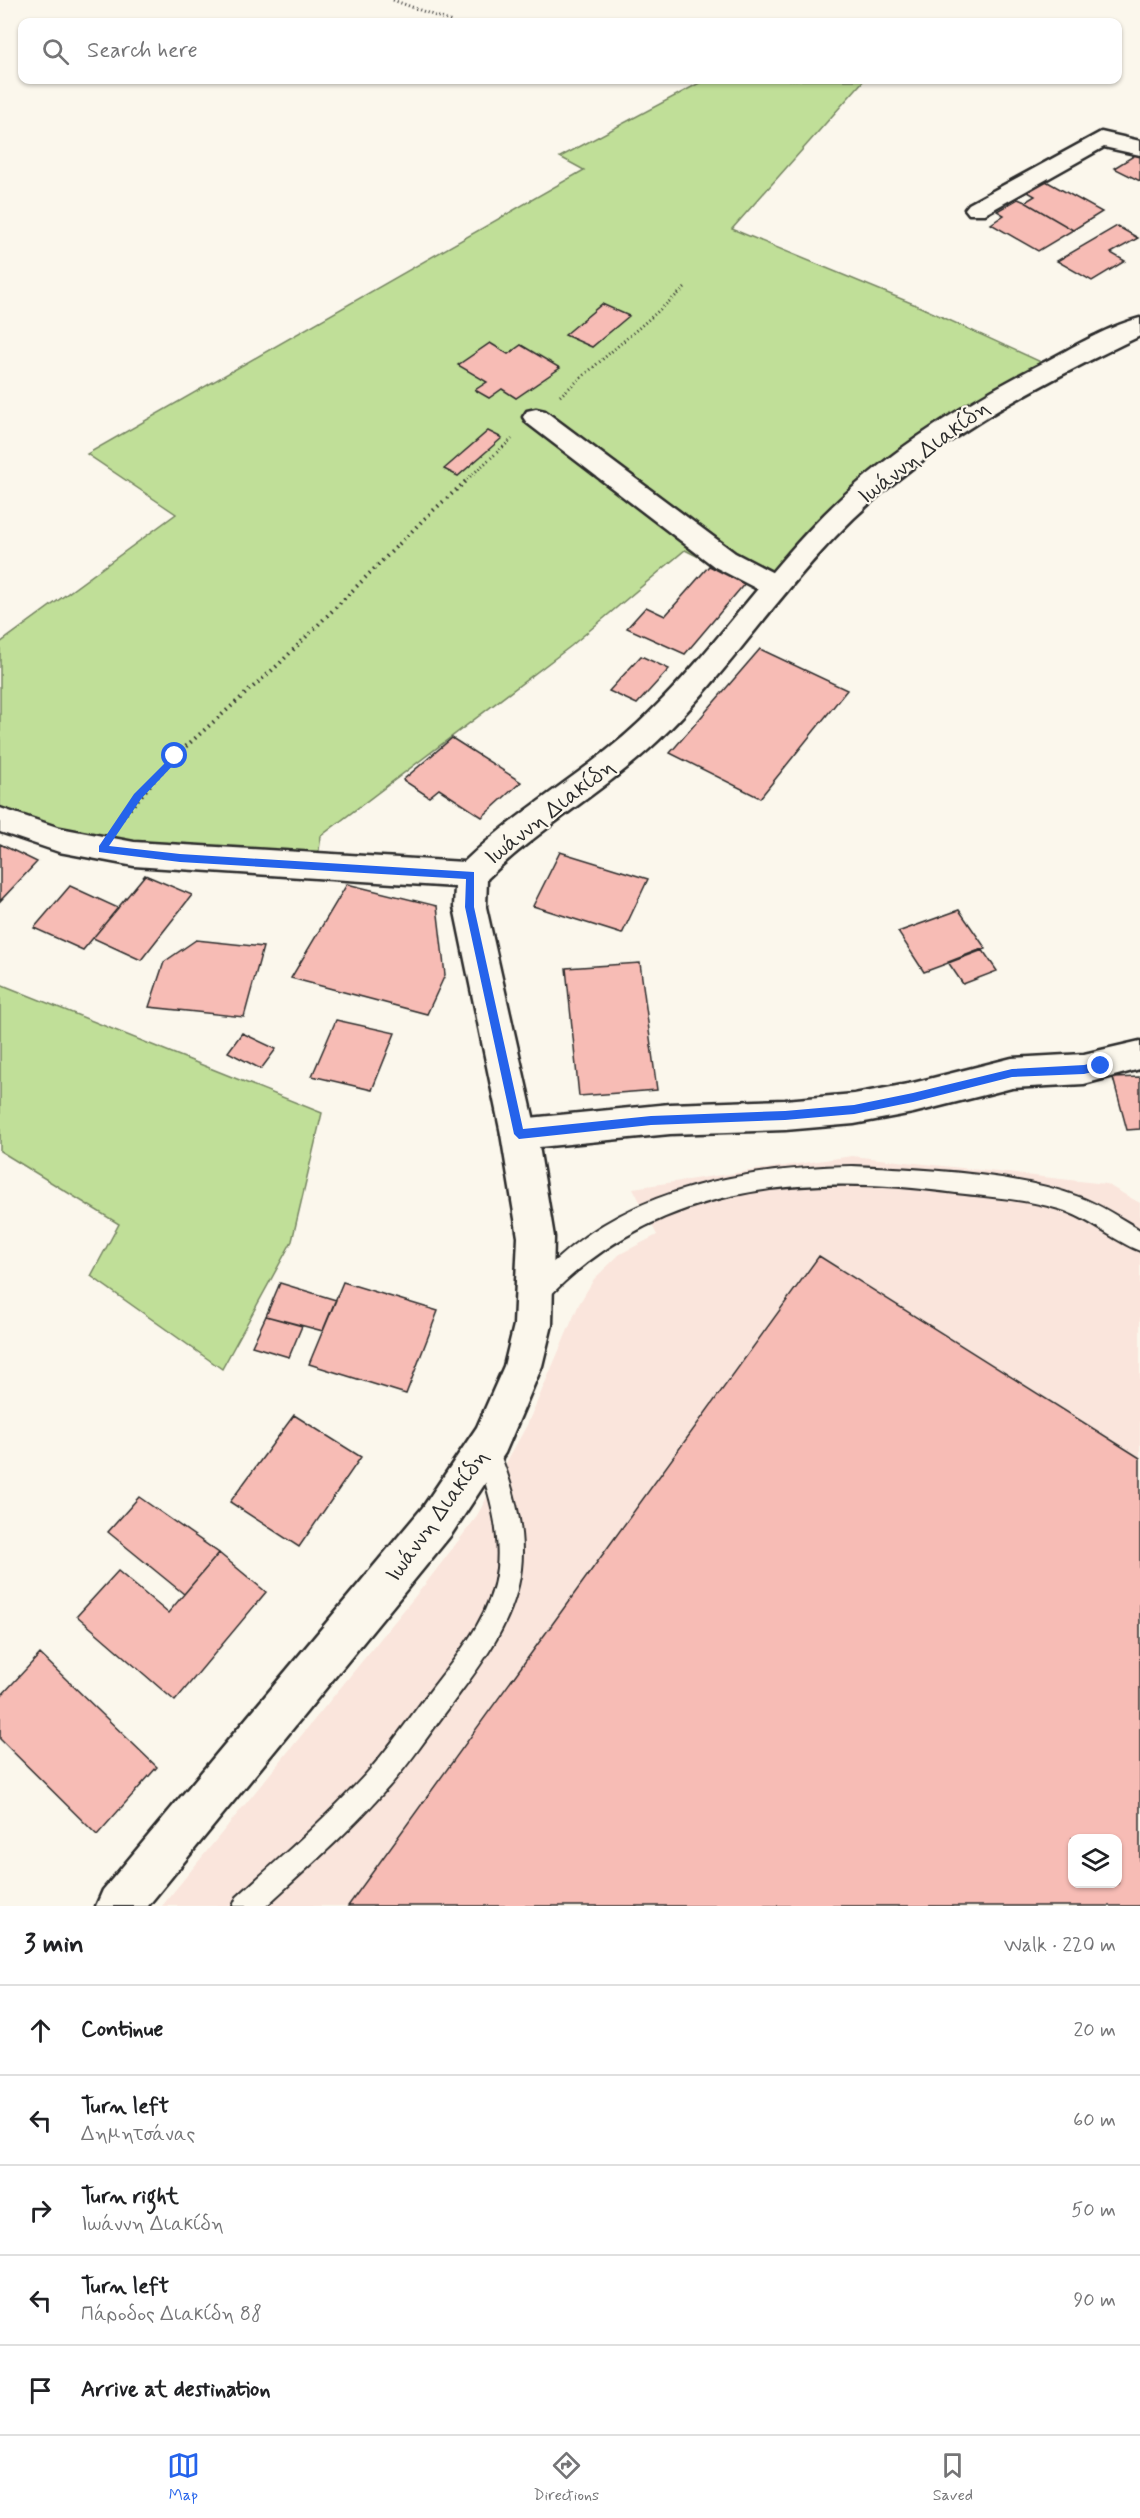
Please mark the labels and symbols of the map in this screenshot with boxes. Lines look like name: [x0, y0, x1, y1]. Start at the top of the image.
street label: Ιωάννη Διακίδη: [853, 394, 995, 511]
route start: [161, 742, 187, 768]
street label: Ιωάννη Διακίδη: [480, 753, 621, 872]
route end: [1087, 1052, 1113, 1078]
street label: Ιωάννη Διακίδη: [380, 1444, 495, 1588]

